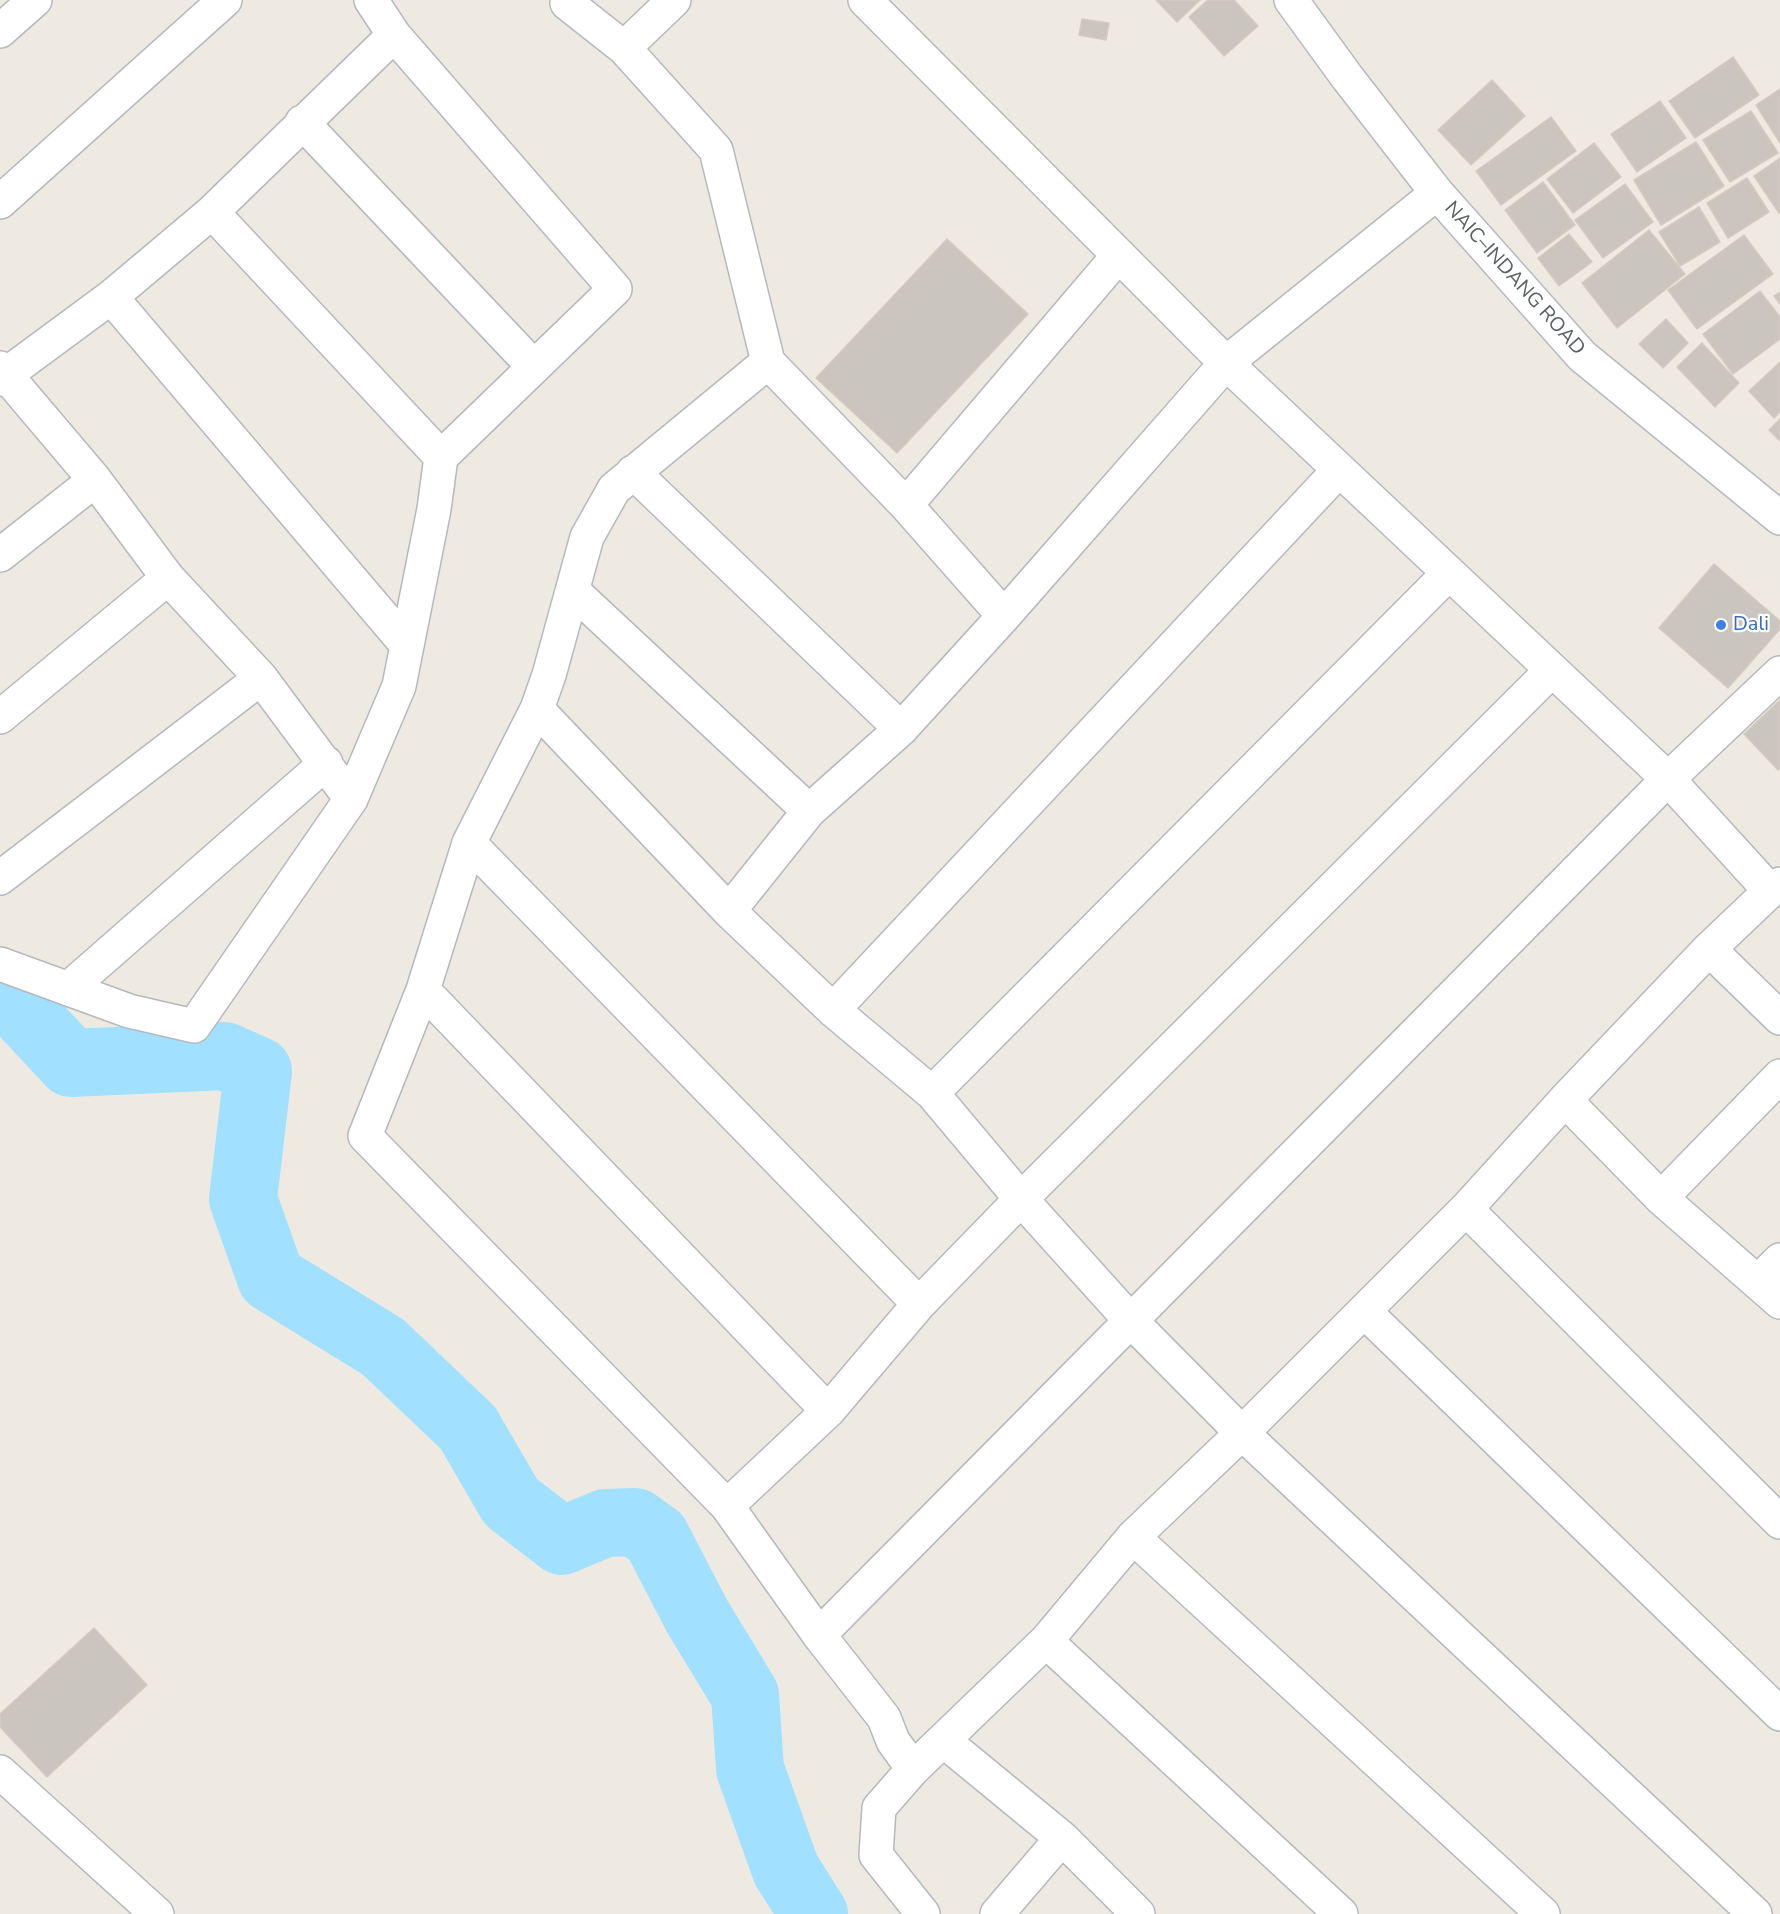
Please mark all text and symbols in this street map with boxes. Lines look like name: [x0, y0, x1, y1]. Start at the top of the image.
street label: NAIC–INDANG ROAD: [1439, 197, 1589, 361]
place label: Dali: [1733, 613, 1769, 637]
marker: Dali: [1714, 618, 1728, 632]

